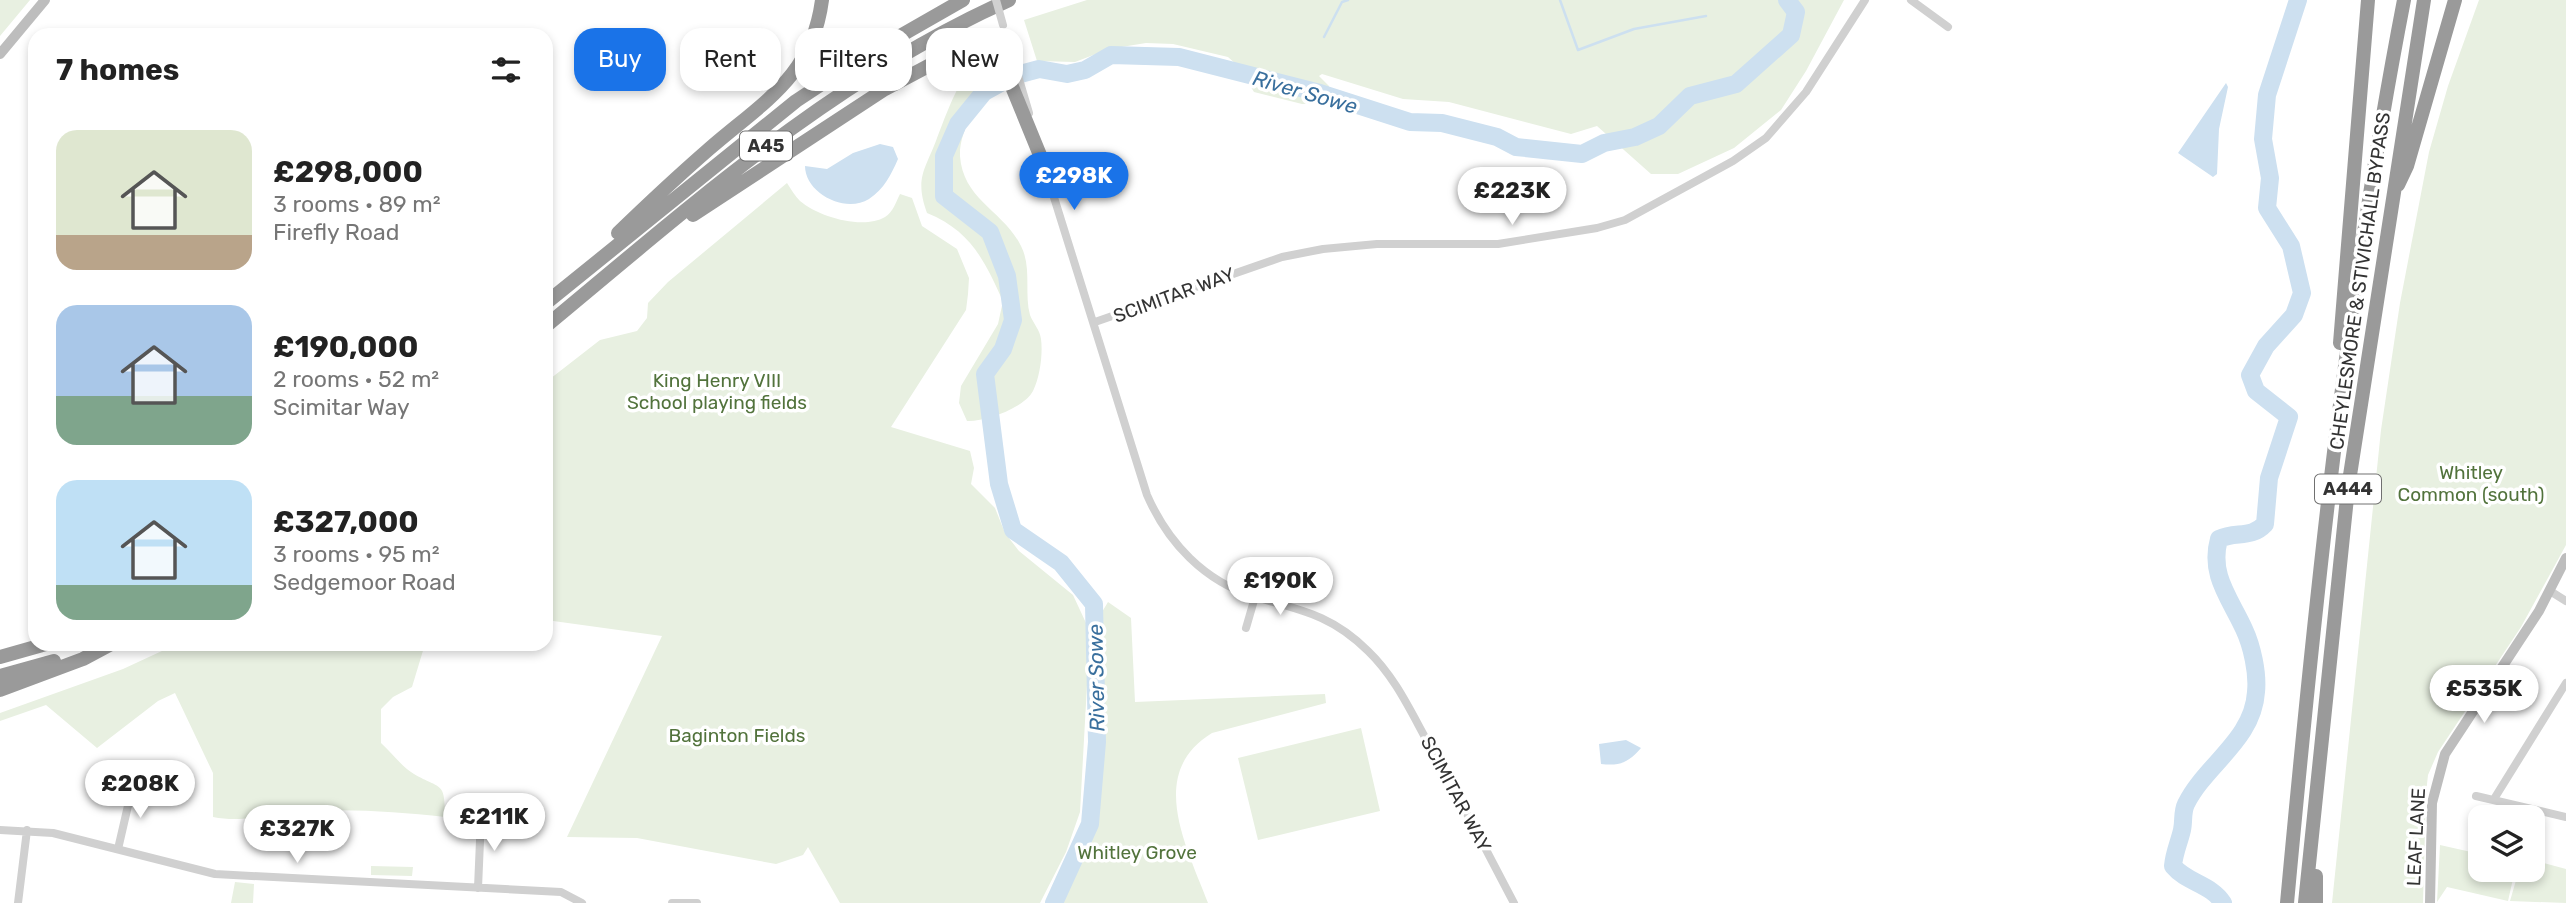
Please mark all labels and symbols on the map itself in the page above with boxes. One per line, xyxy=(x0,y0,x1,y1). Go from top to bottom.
water label: River Sowe xyxy=(1250,65,1360,119)
street label: CHEYLESMORE & STIVICHALL BYPASS xyxy=(2325,111,2395,451)
road number: A45 xyxy=(740,132,792,160)
pin: £298K xyxy=(1025,152,1123,212)
pin: £223K xyxy=(1463,168,1561,227)
street label: SCIMITAR WAY xyxy=(1110,262,1238,328)
park label: King Henry VIII School playing fields xyxy=(627,369,807,414)
park label: Whitley Common (south) xyxy=(2398,461,2544,506)
road number: A444 xyxy=(2315,475,2381,504)
pin: £190K xyxy=(1231,558,1329,617)
water label: River Sowe xyxy=(1083,624,1109,732)
pin: £535K xyxy=(2435,666,2533,725)
park label: Baginton Fields xyxy=(669,724,805,747)
street label: SCIMITAR WAY xyxy=(1416,732,1496,856)
pin: £208K xyxy=(91,760,189,820)
street label: LEAF LANE xyxy=(2402,787,2430,887)
pin: £211K xyxy=(445,794,543,853)
pin: £327K xyxy=(248,806,346,865)
park label: Whitley Grove xyxy=(1077,841,1197,864)

